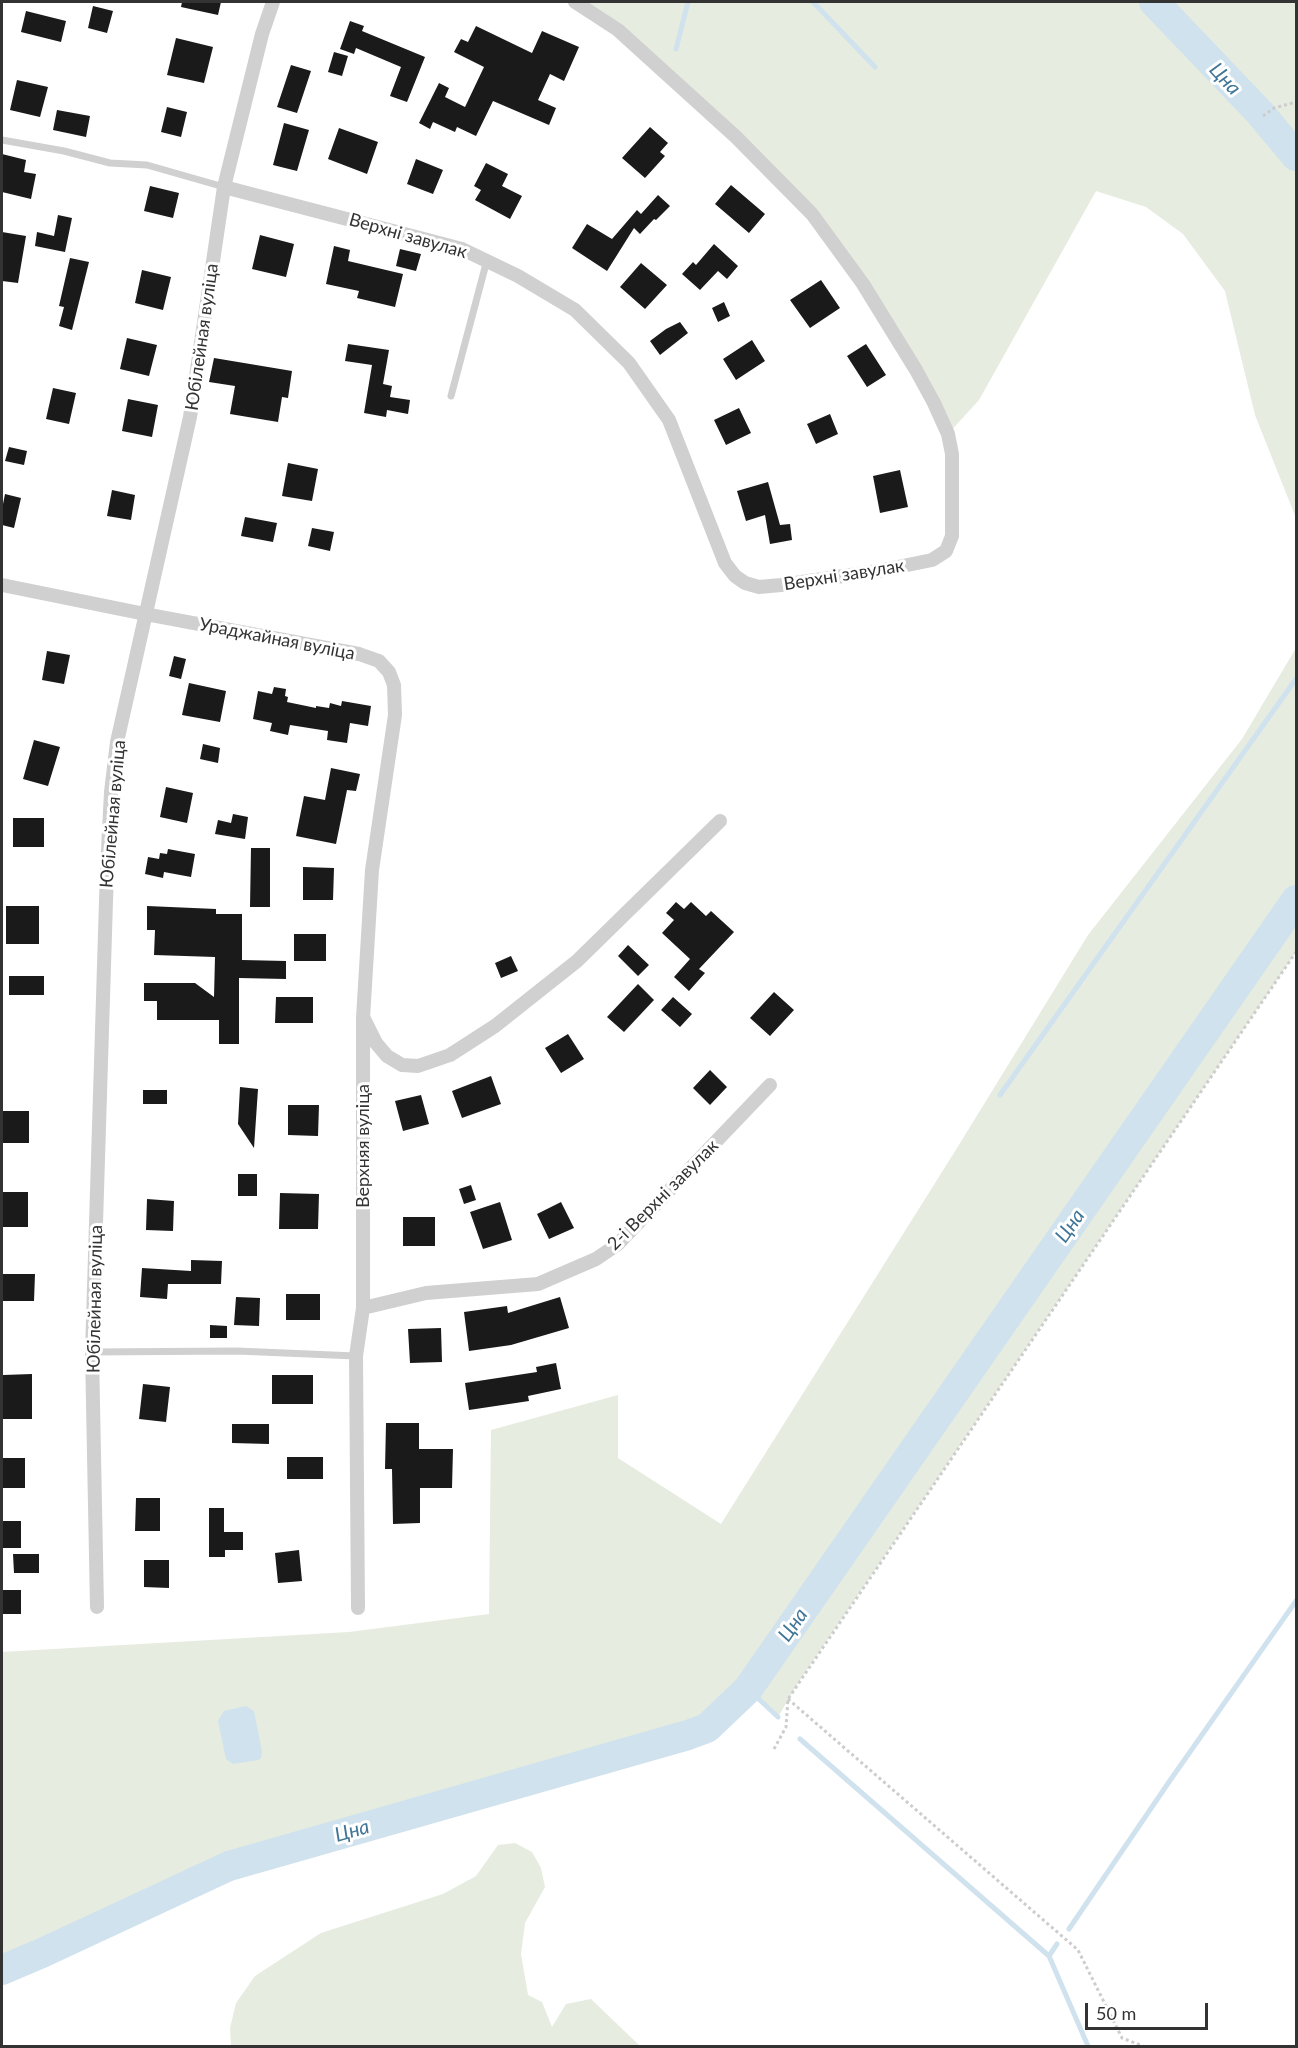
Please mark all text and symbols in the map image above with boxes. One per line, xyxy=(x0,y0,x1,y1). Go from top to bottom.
water label: Цна xyxy=(1204,58,1246,100)
street label: Верхні завулак xyxy=(347,209,469,263)
street label: Юбілейная вуліца xyxy=(181,262,223,412)
street label: Верхні завулак xyxy=(782,555,906,595)
street label: Ураджайная вуліца xyxy=(197,613,357,665)
street label: Юбілейная вуліца xyxy=(96,739,130,889)
street label: Верхняя вуліца xyxy=(352,1084,374,1208)
street label: 2-і Верхні завулак xyxy=(603,1135,723,1255)
water label: Цна xyxy=(1050,1205,1090,1247)
street label: Юбілейная вуліца xyxy=(83,1225,107,1373)
water label: Цна xyxy=(773,1604,813,1646)
water label: Цна xyxy=(332,1815,372,1847)
scale bar xyxy=(1088,1991,1211,2029)
text: 50 m xyxy=(1096,2002,1136,2024)

